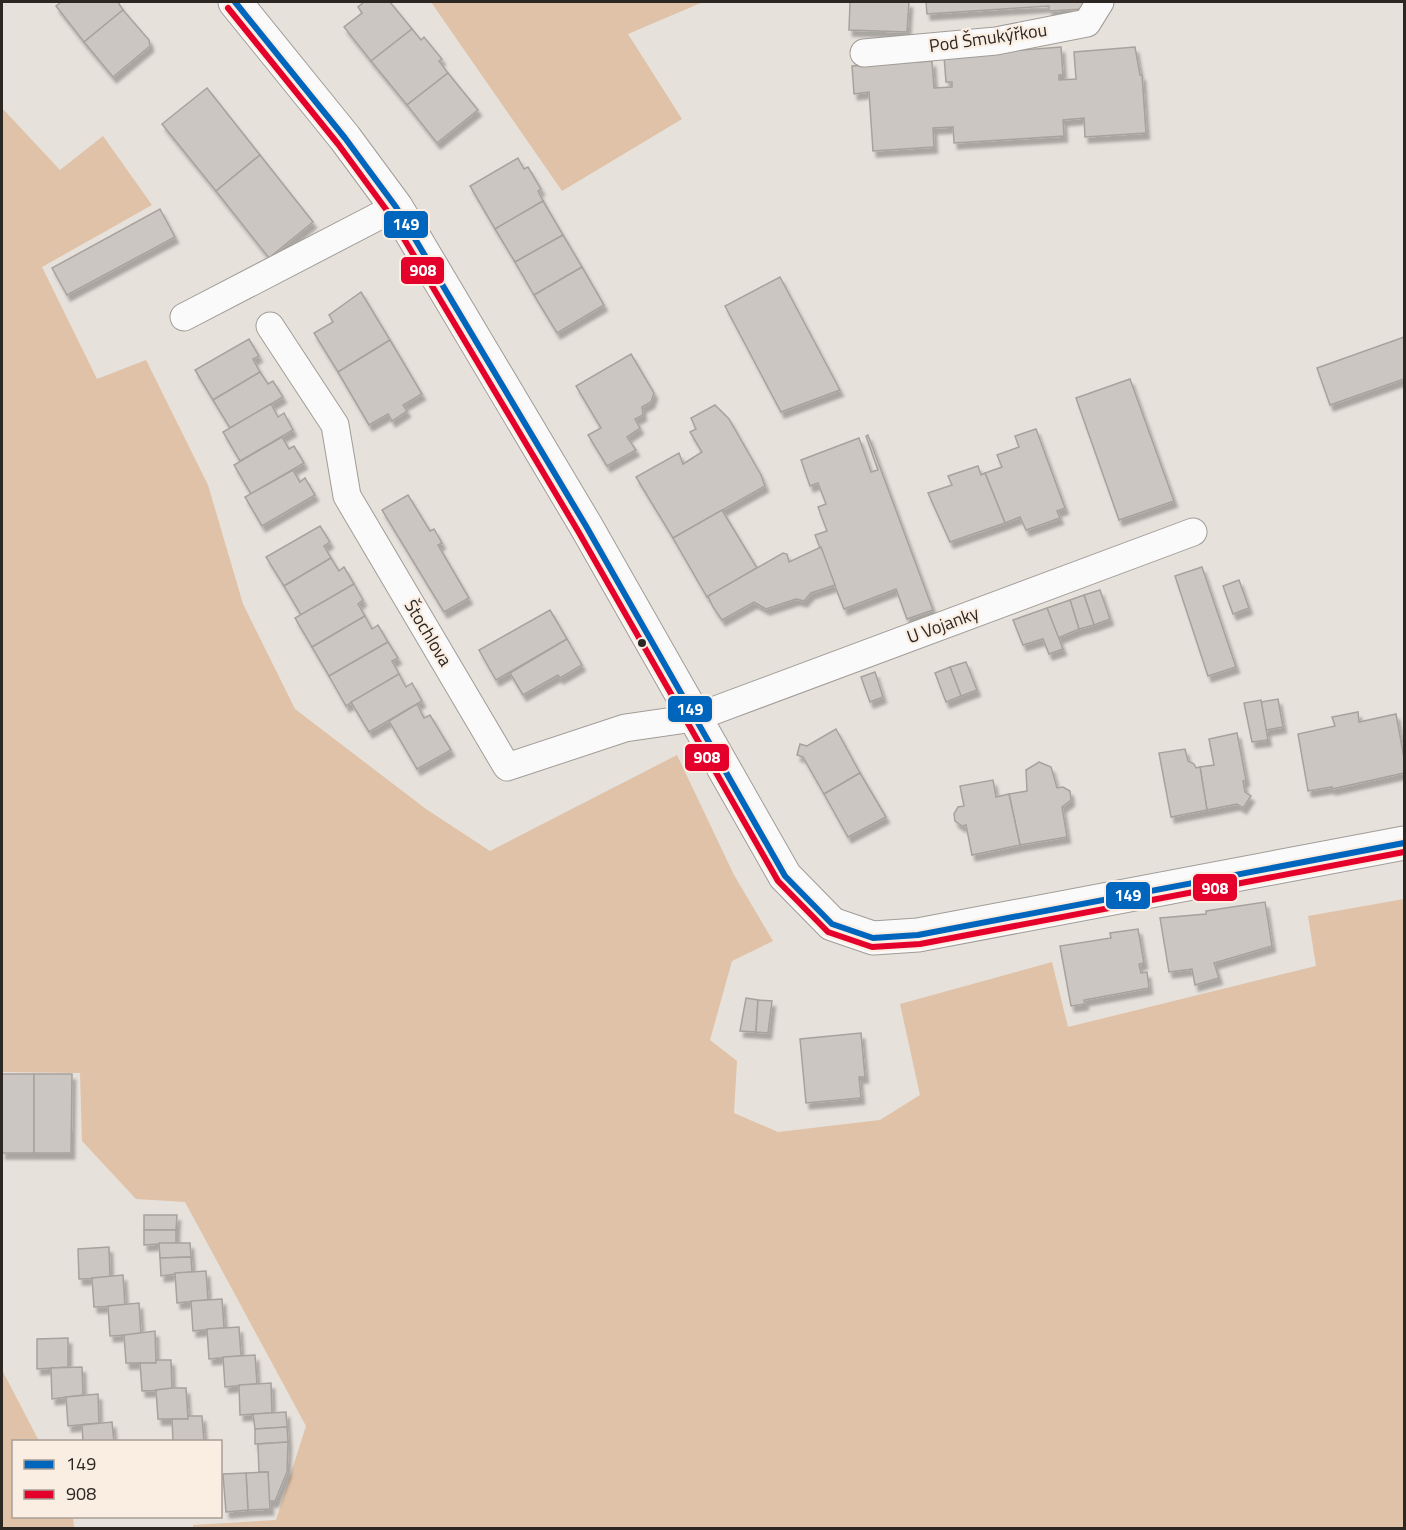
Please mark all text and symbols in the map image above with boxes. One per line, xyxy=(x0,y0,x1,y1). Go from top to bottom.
street label: Pod Šmukýřkou xyxy=(927,16,1049,59)
line badge: 149 xyxy=(383,210,429,239)
text: 149 xyxy=(393,212,419,236)
line badge: 908 xyxy=(400,256,445,285)
text: 908 xyxy=(410,258,436,282)
street label: Štochlova xyxy=(398,594,459,671)
street label: U Vojanky xyxy=(903,599,983,650)
unlabelled marker xyxy=(636,637,648,649)
line badge: 149 xyxy=(667,695,713,723)
text: 149 xyxy=(677,697,703,721)
line badge: 908 xyxy=(684,743,730,772)
text: 908 xyxy=(694,745,720,769)
line badge: 908 xyxy=(1192,873,1238,902)
text: 908 xyxy=(1202,876,1228,900)
line badge: 149 xyxy=(1105,881,1151,910)
text: 149 xyxy=(1115,883,1141,907)
legend xyxy=(12,1440,222,1518)
text: 149 xyxy=(66,1450,96,1477)
text: 908 xyxy=(66,1480,96,1507)

